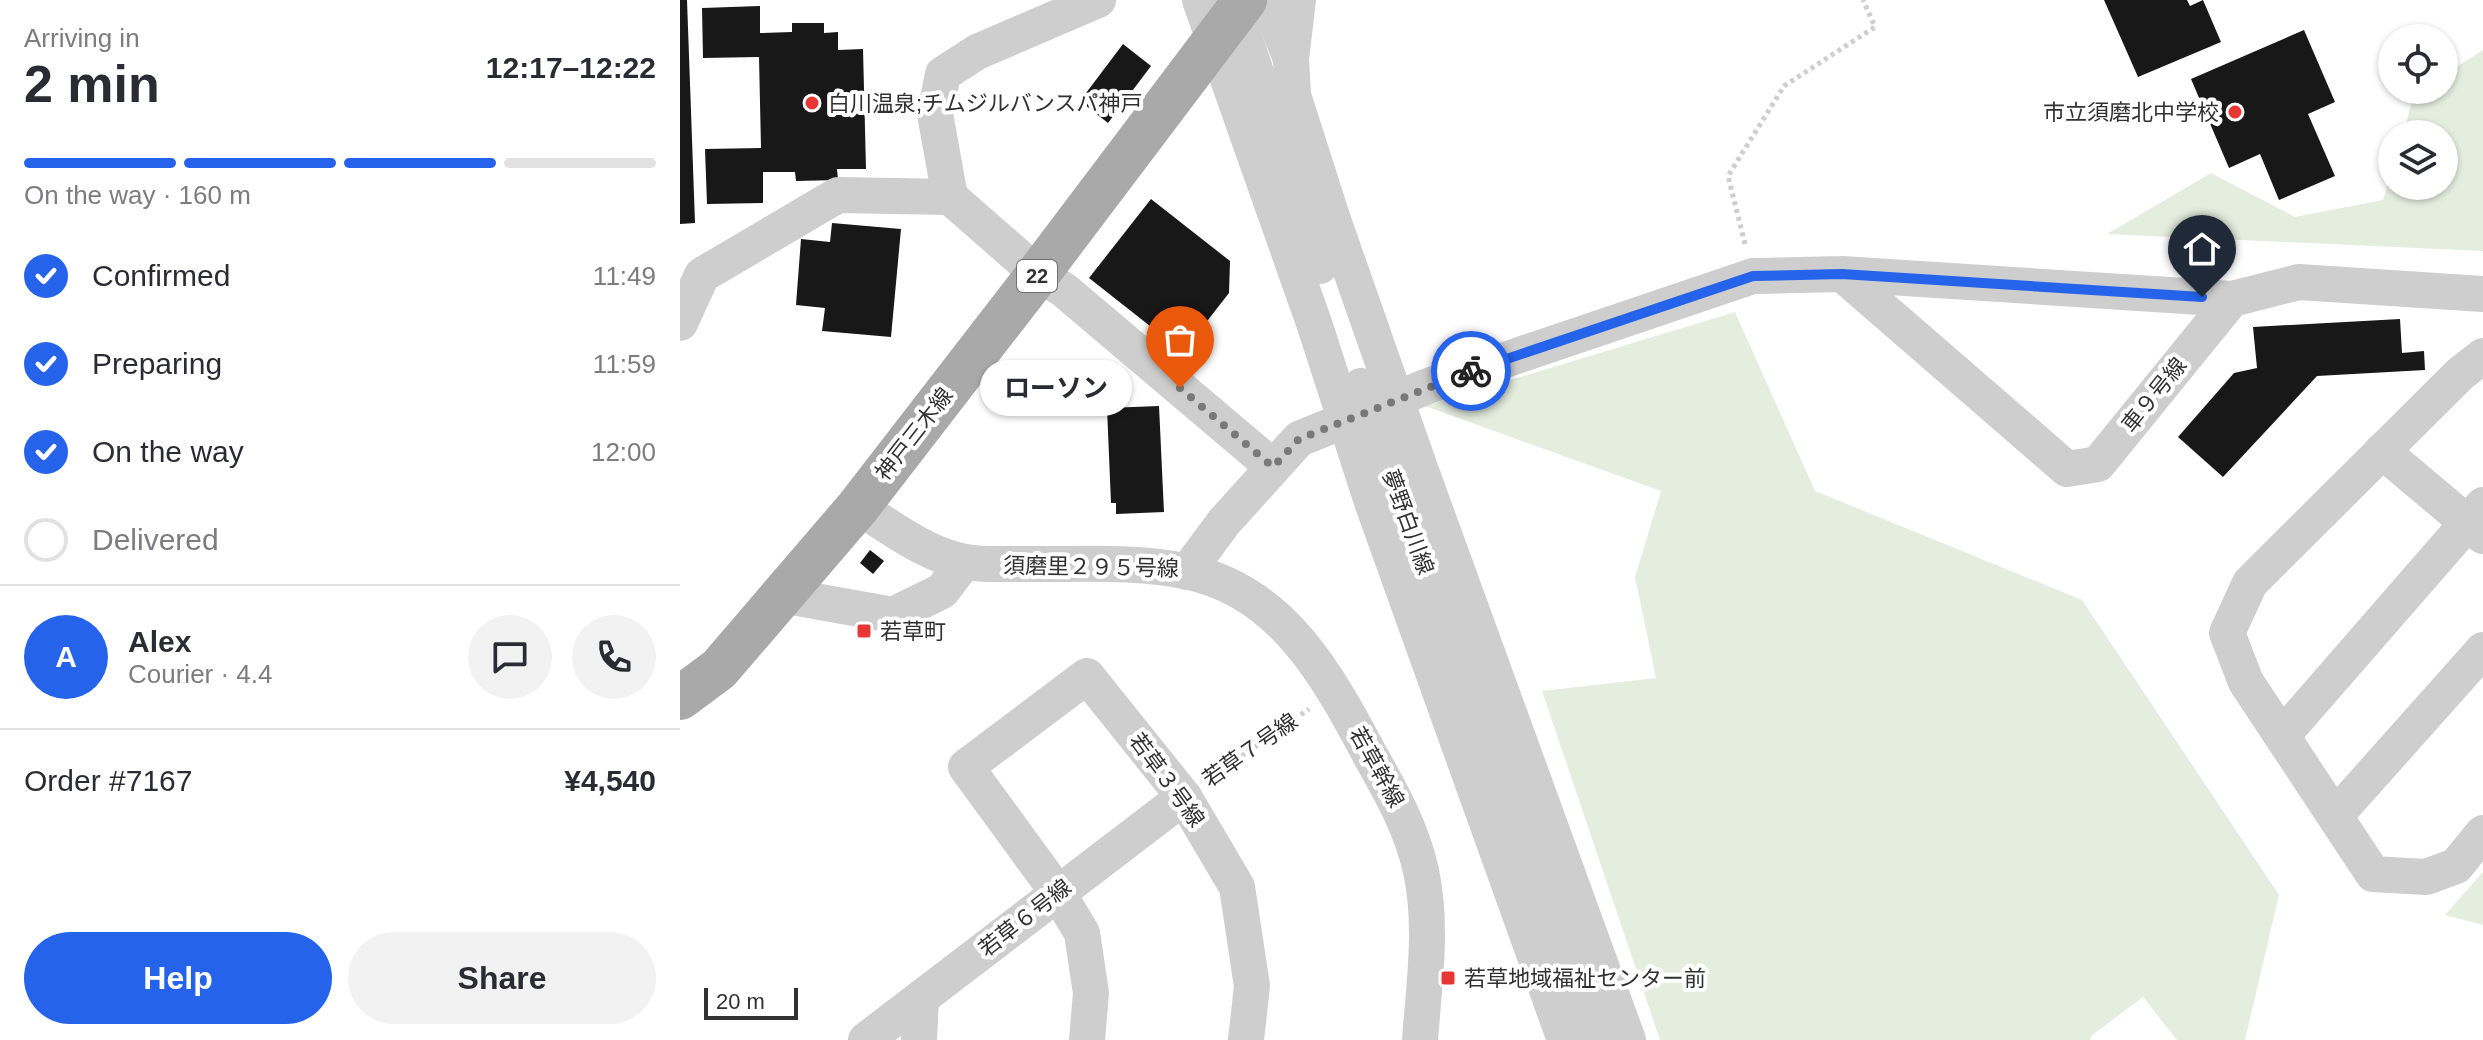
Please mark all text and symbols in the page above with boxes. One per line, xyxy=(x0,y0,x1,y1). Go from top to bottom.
text: Arriving in xyxy=(24,23,140,53)
map controls xyxy=(2378,24,2458,200)
button: locate xyxy=(2378,24,2458,104)
text: 12:17–12:22 xyxy=(486,51,656,84)
text: 2 min xyxy=(24,55,160,113)
place label: 白川温泉;チムジルバンスパ神戸 xyxy=(828,91,1142,116)
marker: 白川温泉;チムジルバンスパ神戸 xyxy=(803,94,821,112)
place label: 市立須磨北中学校 xyxy=(2043,100,2219,125)
marker: 市立須磨北中学校 xyxy=(2226,103,2244,121)
button: layers xyxy=(2378,120,2458,200)
text: On the way · 160 m xyxy=(24,180,251,210)
pin xyxy=(2168,215,2236,297)
icon: home xyxy=(2180,227,2224,271)
icon: check xyxy=(24,254,68,298)
text: Confirmed xyxy=(92,259,230,292)
road number: 22 xyxy=(1017,260,1057,292)
text: 11:49 xyxy=(593,261,656,291)
pin xyxy=(1146,306,1214,388)
icon: bag xyxy=(1158,318,1202,362)
courier xyxy=(1431,331,1511,411)
icon: check xyxy=(24,342,68,386)
text: Preparing xyxy=(92,347,222,380)
text: 11:59 xyxy=(593,349,656,379)
icon: bike xyxy=(1449,349,1493,393)
street label: 車９号線 xyxy=(2117,353,2191,437)
callout: ローソン xyxy=(980,360,1132,416)
text: ローソン xyxy=(1004,373,1108,403)
street label: 神戸三木線 xyxy=(870,383,958,485)
icon: check xyxy=(24,430,68,474)
text: On the way xyxy=(92,435,244,468)
text: 12:00 xyxy=(591,437,656,467)
street label: 夢野白川線 xyxy=(1377,466,1439,578)
text: Delivered xyxy=(92,523,219,556)
street label: 須磨里２９５号線 xyxy=(1003,553,1179,581)
button: chat xyxy=(468,615,552,699)
button: phone xyxy=(572,615,656,699)
place label: 若草町 xyxy=(880,619,946,644)
marker: 若草町 xyxy=(855,622,873,640)
text: Alex xyxy=(128,625,191,658)
text: A xyxy=(55,640,77,673)
text: Courier · 4.4 xyxy=(128,659,273,689)
street label: 若草７号線 xyxy=(1198,708,1302,792)
street label: 若草幹線 xyxy=(1345,722,1409,812)
street label: 若草３号線 xyxy=(1125,728,1209,832)
text: Order #7167 xyxy=(24,764,192,797)
text: ¥4,540 xyxy=(564,764,656,797)
street label: 若草６号線 xyxy=(974,874,1076,962)
button: Help xyxy=(24,932,332,1024)
button: Share xyxy=(348,932,656,1024)
place label: 若草地域福祉センター前 xyxy=(1464,966,1706,991)
marker: 若草地域福祉センター前 xyxy=(1439,969,1457,987)
scale bar xyxy=(704,984,798,1020)
text: 20 m xyxy=(716,989,765,1014)

